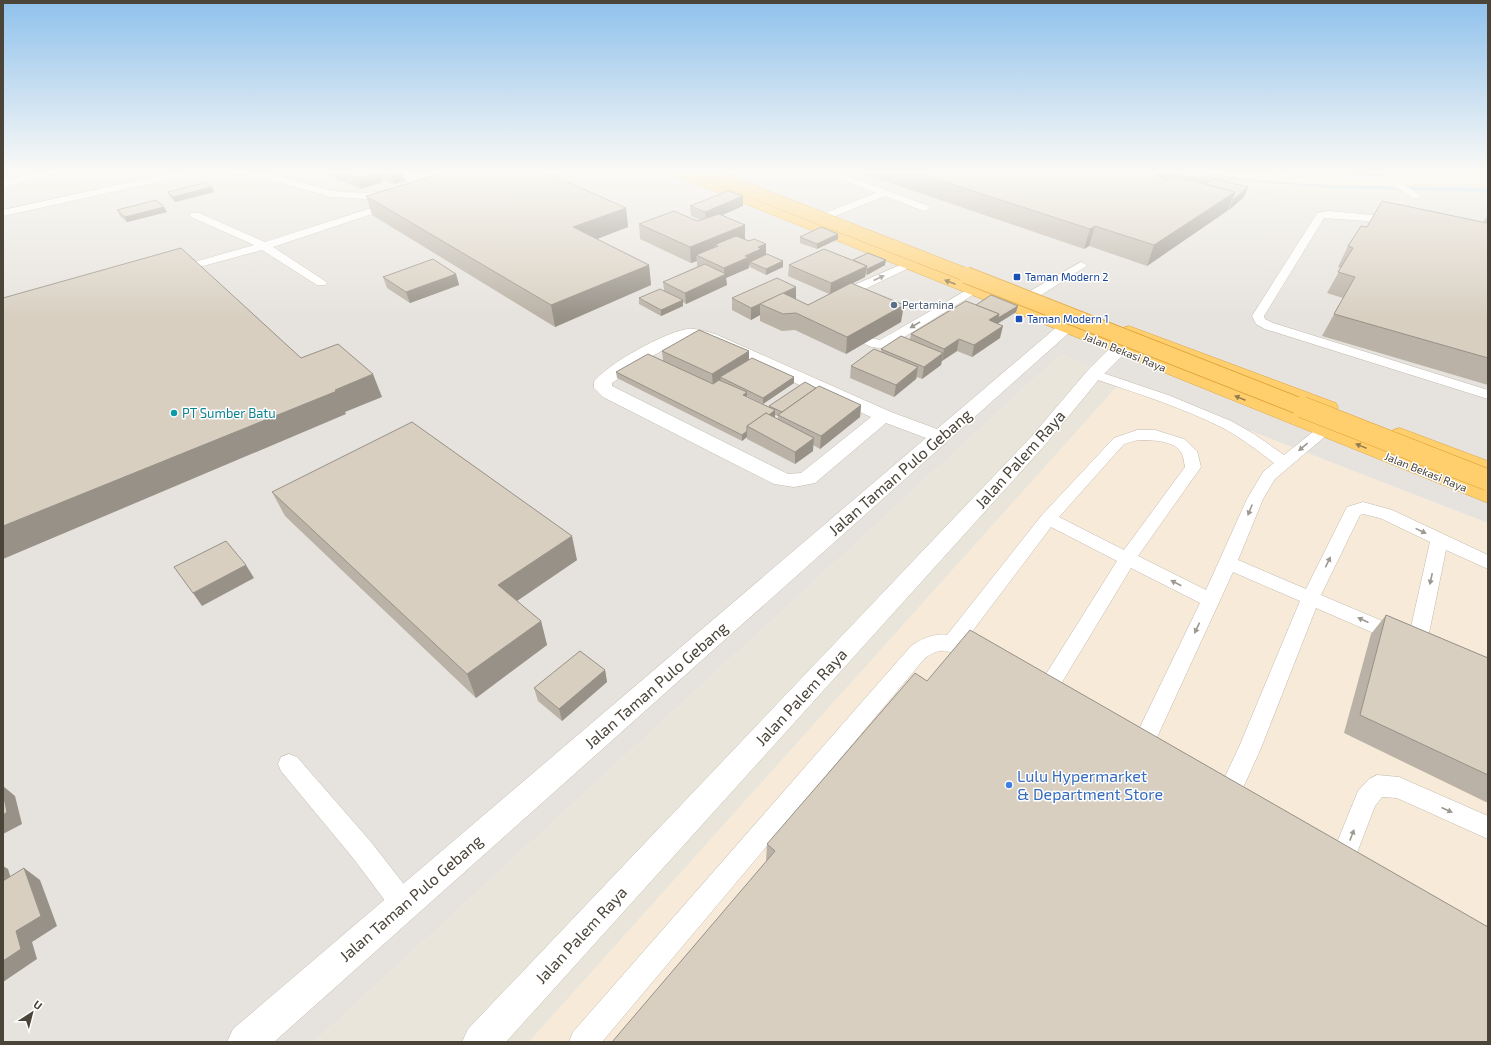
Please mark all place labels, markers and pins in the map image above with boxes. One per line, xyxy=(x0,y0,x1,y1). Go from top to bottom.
place label: Taman Modern 2 xyxy=(1025,270,1108,283)
marker: Taman Modern 2 xyxy=(1012,272,1022,282)
place label: Pertamina xyxy=(902,298,954,311)
marker: Pertamina xyxy=(889,300,899,310)
place label: Taman Modern 1 xyxy=(1027,312,1109,325)
marker: Taman Modern 1 xyxy=(1014,314,1024,324)
place label: PT Sumber Batu xyxy=(182,405,276,421)
marker: PT Sumber Batu xyxy=(169,408,179,418)
place label: Lulu Hypermarket & Department Store xyxy=(1017,766,1163,803)
marker: Lulu Hypermarket & Department Store xyxy=(1004,780,1014,790)

